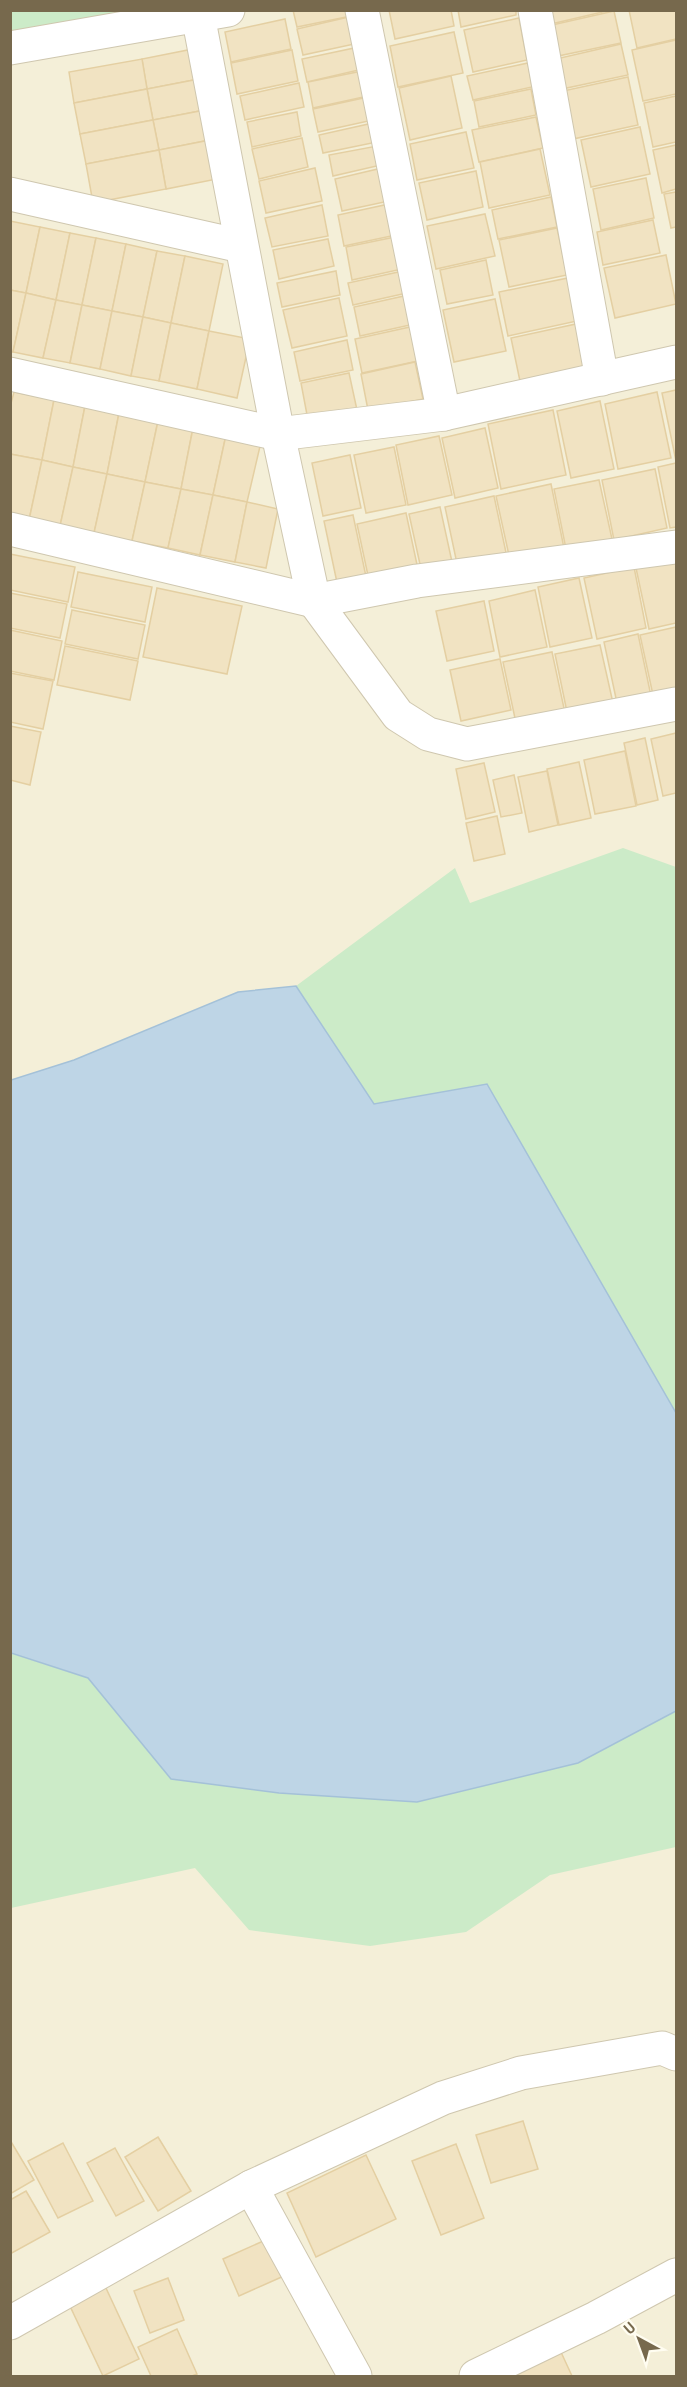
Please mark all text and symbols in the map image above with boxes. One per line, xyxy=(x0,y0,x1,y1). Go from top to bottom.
north arrow xyxy=(609,2309,669,2369)
text: U xyxy=(618,2316,640,2339)

